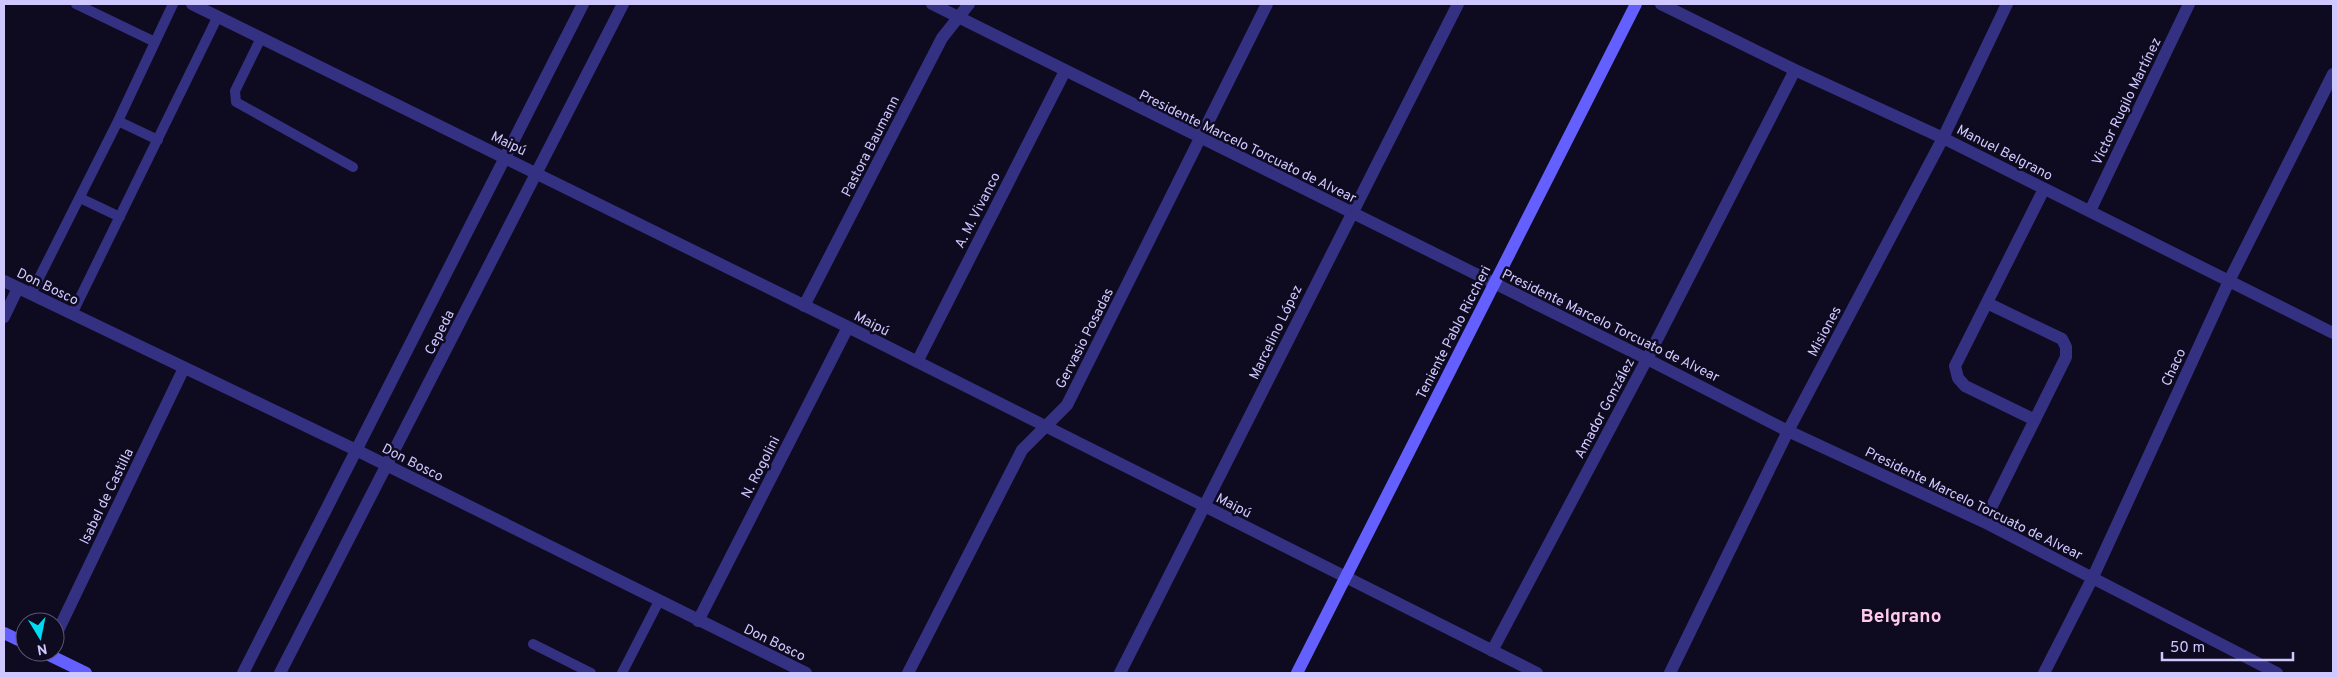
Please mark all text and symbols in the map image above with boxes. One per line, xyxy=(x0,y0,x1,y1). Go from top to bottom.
street label: Victor Rugilo Martínez xyxy=(2089,35,2166,168)
street label: Presidente Marcelo Torcuato de Alvear xyxy=(1136,87,1359,208)
street label: Pastora Baumann xyxy=(839,93,904,200)
street label: Manuel Belgrano xyxy=(1953,122,2055,185)
street label: Maipú xyxy=(488,128,529,160)
street label: A. M. Vivanco xyxy=(952,170,1005,252)
street label: Teniente Pablo Riccheri xyxy=(1413,263,1495,402)
street label: Don Bosco xyxy=(14,265,81,310)
street label: Presidente Marcelo Torcuato de Alvear xyxy=(1499,266,1722,387)
street label: Marcelino López xyxy=(1246,283,1307,383)
street label: Gervasio Posadas xyxy=(1053,286,1118,392)
street label: Misiones xyxy=(1805,304,1846,360)
street label: Cepeda xyxy=(422,307,459,358)
street label: Maipú xyxy=(851,308,892,340)
street label: Chaco xyxy=(2158,346,2190,389)
street label: Amador González xyxy=(1572,356,1639,462)
street label: N. Rogolini xyxy=(738,434,784,502)
street label: Don Bosco xyxy=(379,441,446,486)
street label: Presidente Marcelo Torcuato de Alvear xyxy=(1862,444,2085,565)
street label: Isabel de Castilla xyxy=(77,446,138,548)
street label: Maipú xyxy=(1213,490,1254,522)
district label: Belgrano xyxy=(1861,605,1941,629)
north arrow xyxy=(15,612,65,662)
street label: Don Bosco xyxy=(741,621,808,666)
scale bar xyxy=(2162,630,2293,662)
text: N xyxy=(36,639,48,658)
text: 50 m xyxy=(2170,639,2205,658)

